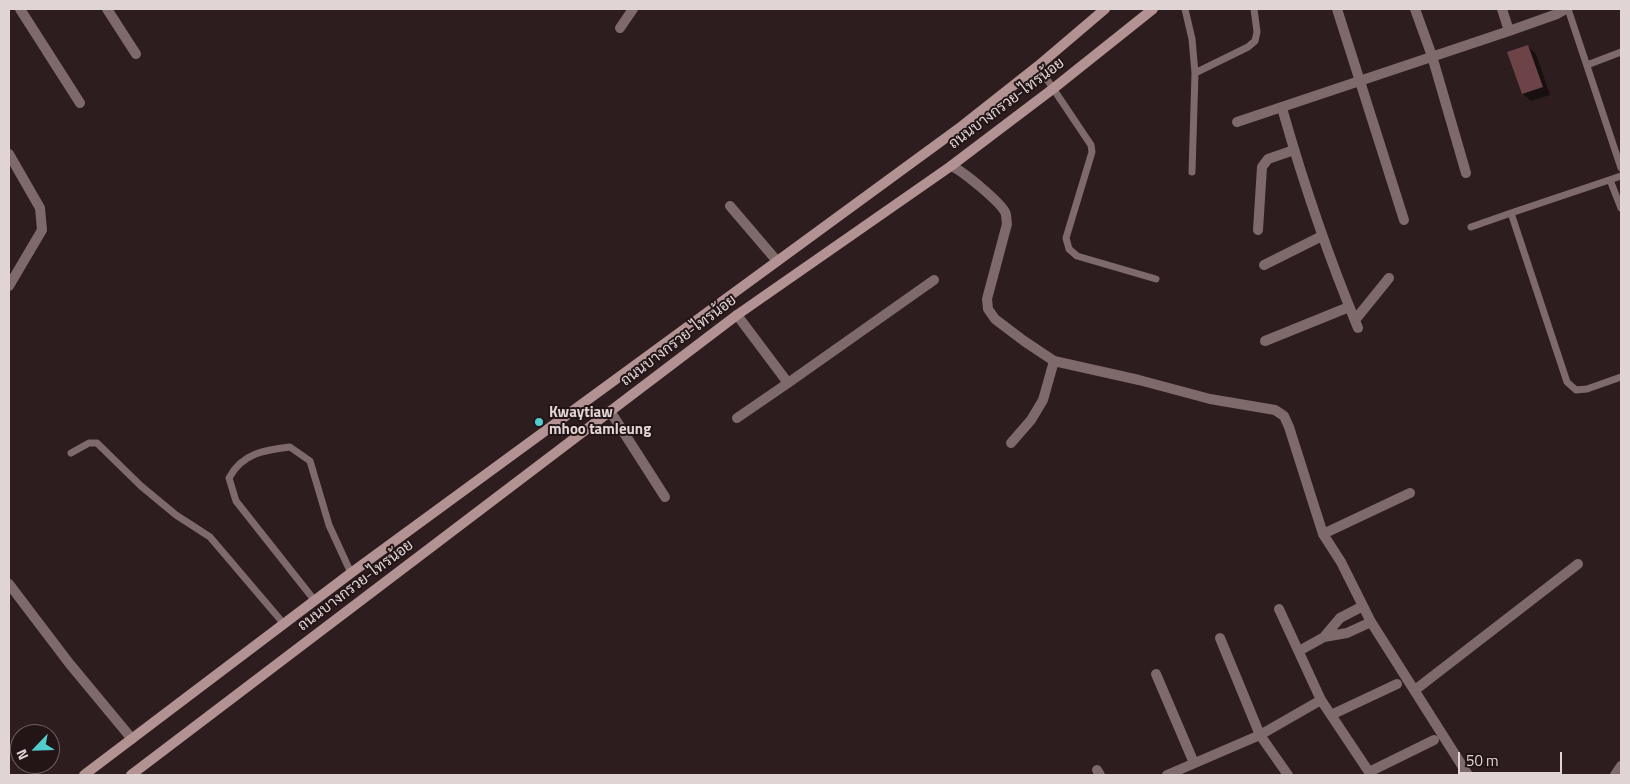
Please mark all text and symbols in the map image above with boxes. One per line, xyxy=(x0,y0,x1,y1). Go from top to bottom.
street label: ถนนบางกรวย-ไทรน้อย xyxy=(946,55,1068,153)
street label: ถนนบางกรวย-ไทรน้อย xyxy=(618,292,740,390)
place label: Kwaytiaw mhoo tamleung xyxy=(549,404,651,439)
marker: Kwaytiaw mhoo tamleung xyxy=(533,416,545,428)
street label: ถนนบางกรวย-ไทรน้อย xyxy=(295,537,417,635)
north arrow xyxy=(10,724,60,774)
scale bar xyxy=(1460,742,1564,774)
text: N xyxy=(10,746,33,764)
text: 50 m xyxy=(1466,749,1499,772)

